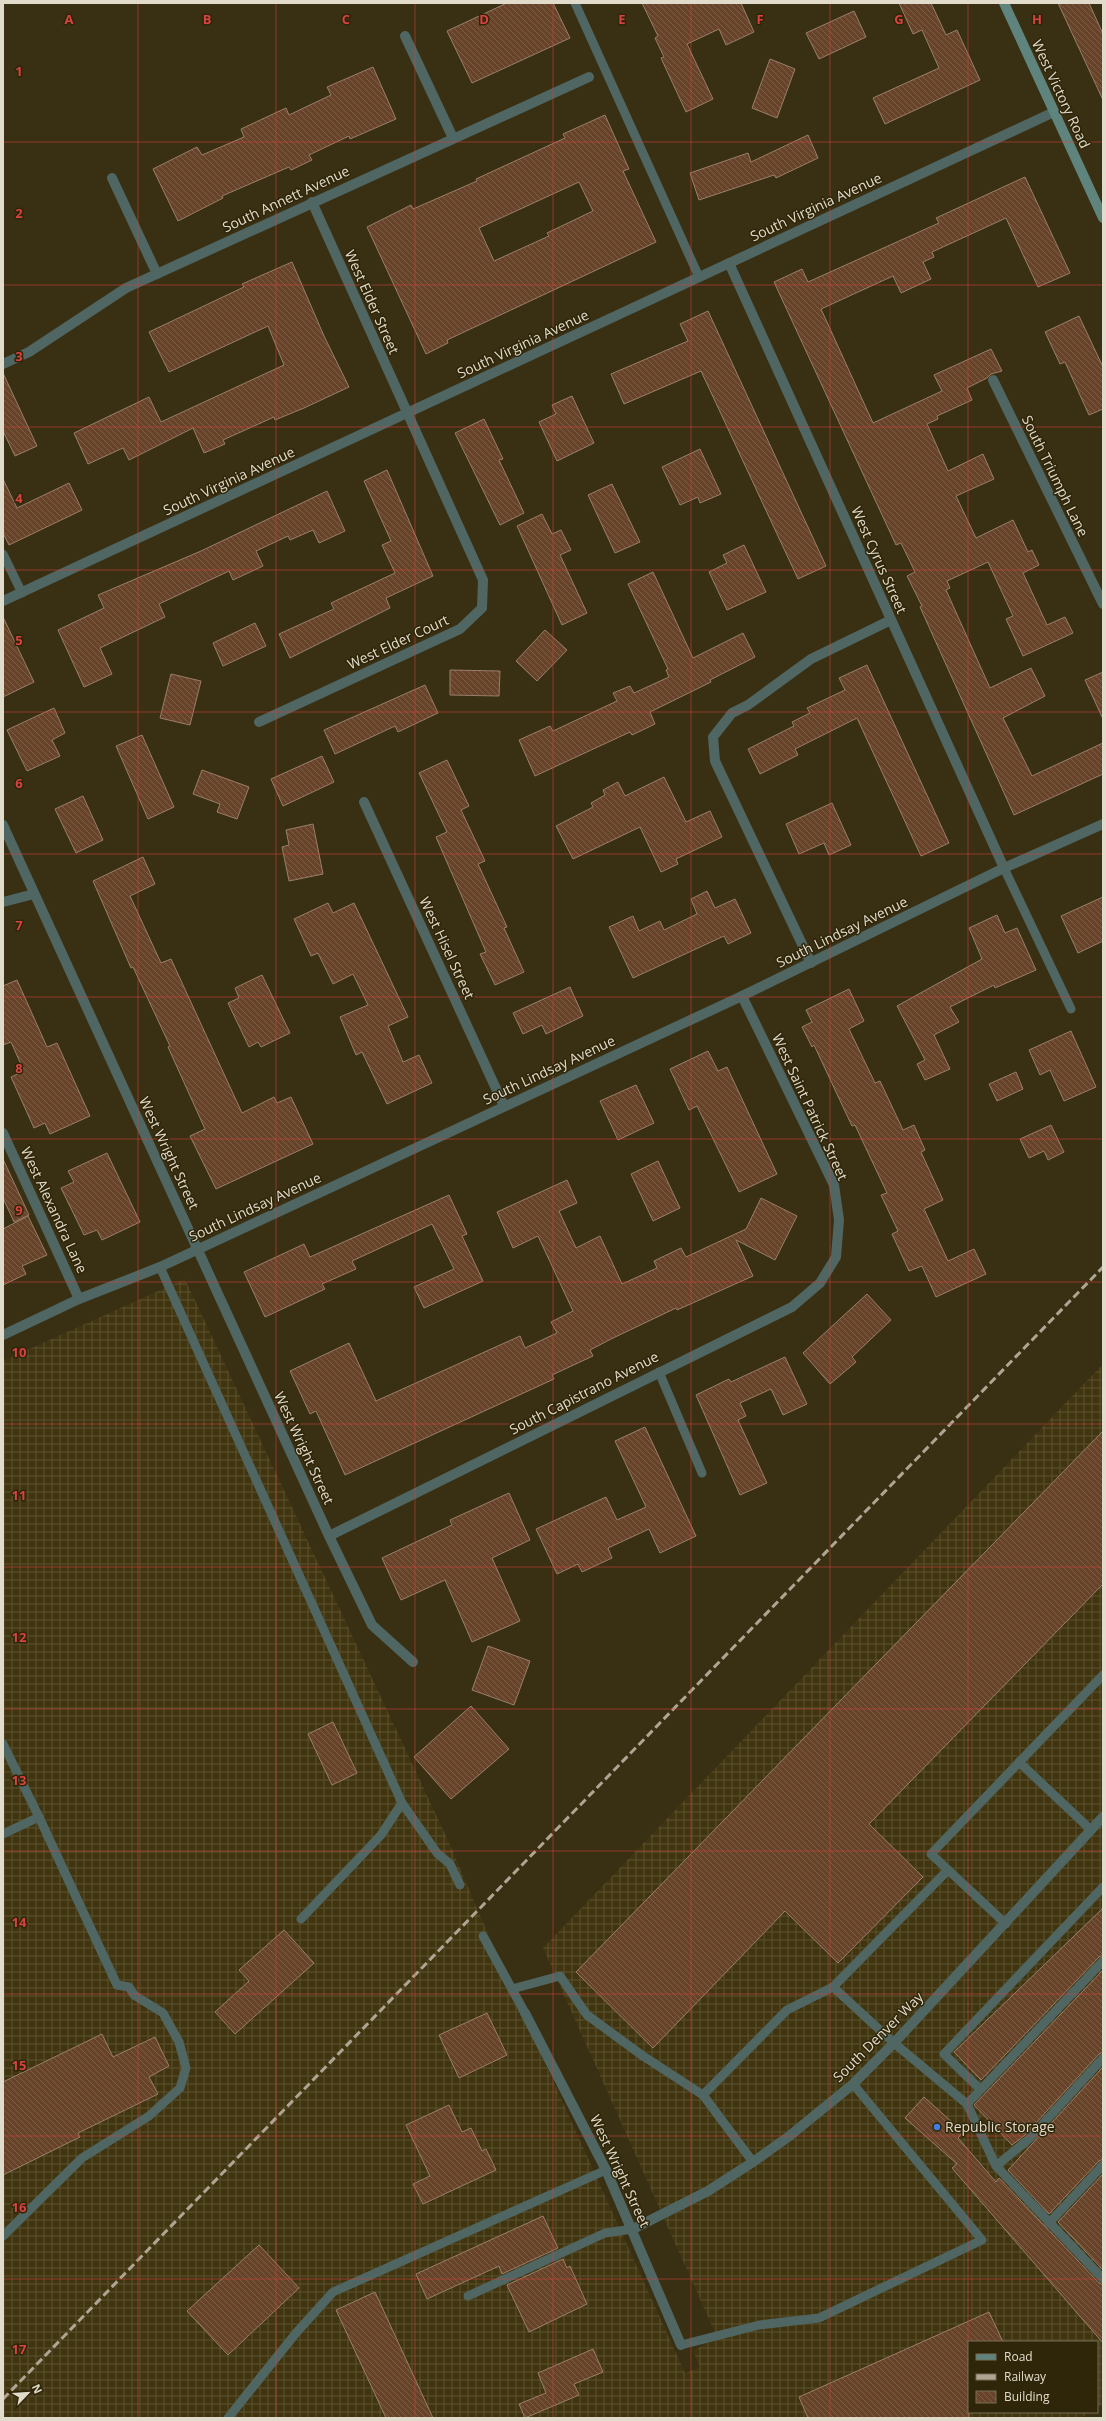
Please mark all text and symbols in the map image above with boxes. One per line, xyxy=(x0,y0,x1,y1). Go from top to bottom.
text: A xyxy=(65,10,74,28)
text: B xyxy=(203,10,212,28)
text: C xyxy=(342,10,350,28)
text: D xyxy=(479,10,489,28)
text: E xyxy=(618,10,626,28)
text: F xyxy=(756,10,764,28)
text: G xyxy=(894,10,904,28)
text: H xyxy=(1032,10,1042,28)
street label: West Victory Road xyxy=(1028,36,1095,151)
text: 1 xyxy=(15,62,23,80)
street label: South Annett Avenue xyxy=(219,161,353,236)
street label: South Virginia Avenue xyxy=(747,168,885,245)
text: 2 xyxy=(15,204,23,222)
street label: West Elder Street xyxy=(341,247,404,357)
street label: South Virginia Avenue xyxy=(454,305,592,382)
text: 3 xyxy=(15,347,23,365)
street label: South Triumph Lane xyxy=(1018,412,1093,540)
street label: South Virginia Avenue xyxy=(160,442,298,519)
text: 4 xyxy=(15,489,23,507)
street label: West Cyrus Street xyxy=(847,503,912,616)
street label: West Elder Court xyxy=(344,610,452,673)
text: 5 xyxy=(15,631,23,649)
text: 6 xyxy=(15,774,23,792)
street label: South Lindsay Avenue xyxy=(773,891,911,972)
street label: West Hisel Street xyxy=(415,894,479,1002)
text: 7 xyxy=(15,916,23,934)
street label: West Saint Patrick Street xyxy=(768,1030,853,1183)
street label: South Lindsay Avenue xyxy=(480,1031,618,1109)
text: 8 xyxy=(15,1059,23,1077)
street label: West Wright Street xyxy=(135,1093,204,1212)
street label: West Alexandra Lane xyxy=(17,1144,92,1276)
street label: South Lindsay Avenue xyxy=(186,1168,324,1246)
text: 9 xyxy=(15,1201,23,1219)
text: 10 xyxy=(12,1343,26,1361)
street label: South Capistrano Avenue xyxy=(506,1347,662,1439)
street label: West Wright Street xyxy=(270,1388,339,1507)
text: 11 xyxy=(12,1486,26,1504)
text: 12 xyxy=(12,1628,27,1646)
text: 13 xyxy=(12,1771,26,1789)
text: 14 xyxy=(12,1913,27,1931)
street label: South Denver Way xyxy=(828,1987,928,2086)
text: 15 xyxy=(12,2056,26,2074)
street label: West Wright Street xyxy=(586,2111,655,2230)
place label: Republic Storage xyxy=(945,2117,1055,2136)
marker: Republic Storage xyxy=(932,2122,942,2132)
text: 16 xyxy=(12,2198,27,2216)
text: 17 xyxy=(12,2340,27,2358)
legend xyxy=(968,2341,1098,2413)
text: Road xyxy=(1004,2348,1033,2365)
text: Railway xyxy=(1004,2368,1047,2385)
north arrow xyxy=(8,2373,48,2413)
text: N xyxy=(29,2381,46,2396)
text: Building xyxy=(1004,2388,1050,2405)

